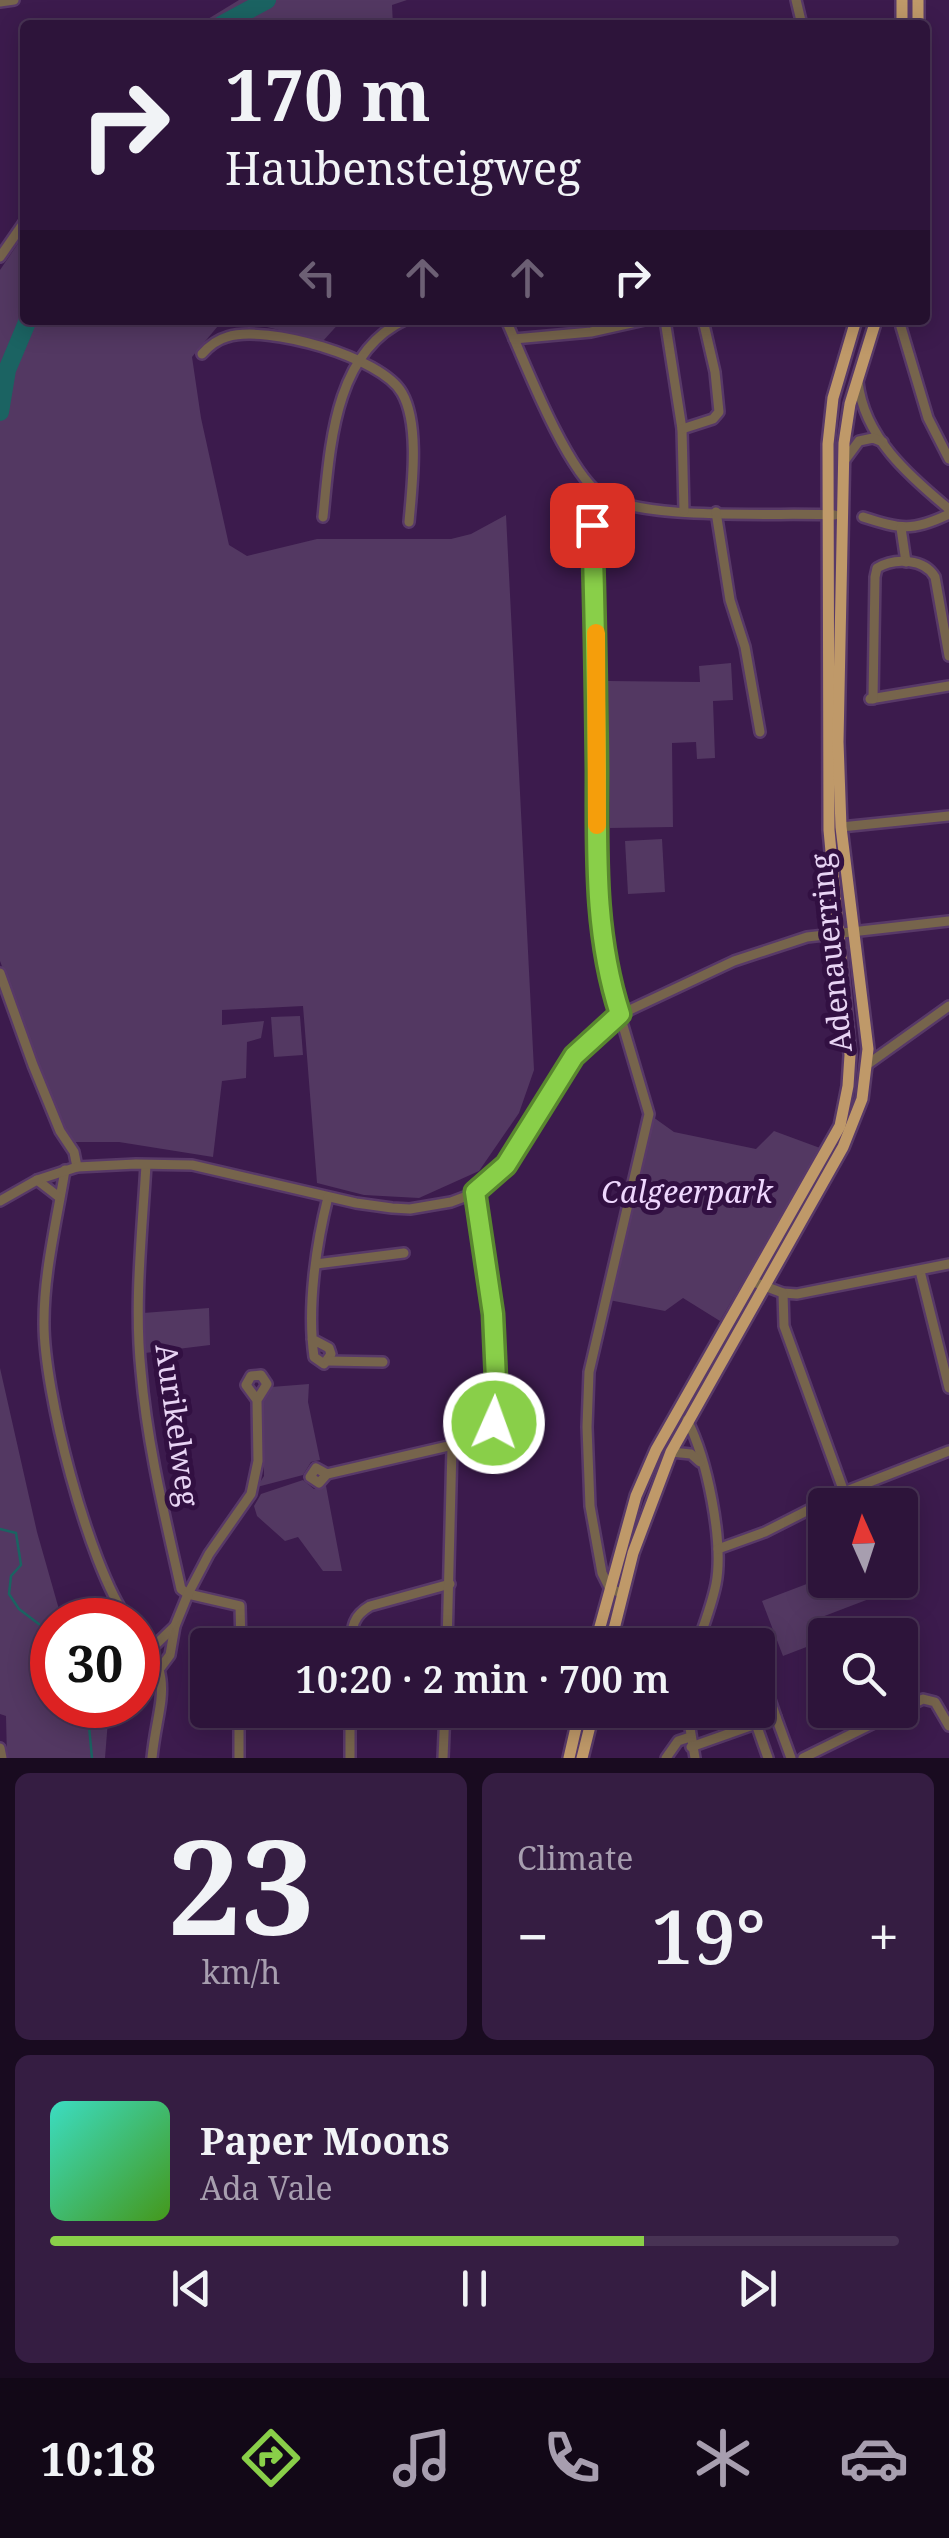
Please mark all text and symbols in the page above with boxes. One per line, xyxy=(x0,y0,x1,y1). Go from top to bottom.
text: 170 m xyxy=(225,46,431,142)
icon: right xyxy=(60,60,190,190)
text: Haubensteigweg xyxy=(225,137,581,198)
icon: left xyxy=(290,250,345,305)
icon: ahead xyxy=(395,250,450,305)
icon: ahead xyxy=(500,250,555,305)
icon: right xyxy=(605,250,660,305)
pin xyxy=(550,483,635,568)
icon: arrive xyxy=(565,498,620,553)
street label: Adenauerring xyxy=(799,852,861,1054)
park label: Calgeerpark xyxy=(601,1171,774,1212)
street label: Aurikelweg xyxy=(146,1341,210,1509)
position arrow xyxy=(442,1371,546,1475)
north arrow xyxy=(808,1488,918,1598)
map controls xyxy=(808,1488,918,1728)
speed limit sign: 30 xyxy=(30,1598,160,1728)
button: search xyxy=(808,1618,918,1728)
text: 10:20 · 2 min · 700 m xyxy=(295,1652,670,1704)
text: 23 xyxy=(168,1796,314,1973)
text: Climate xyxy=(517,1836,633,1879)
text: 19° xyxy=(651,1884,766,1986)
text: − xyxy=(517,1898,549,1973)
text: + xyxy=(868,1898,899,1973)
text: km/h xyxy=(202,1950,280,1993)
text: Paper Moons xyxy=(200,2114,450,2166)
text: Ada Vale xyxy=(200,2166,333,2209)
icon: previous xyxy=(164,2261,219,2316)
icon: pause xyxy=(447,2261,502,2316)
icon: next xyxy=(730,2261,785,2316)
icon: directions xyxy=(236,2423,306,2493)
icon: music xyxy=(387,2423,457,2493)
icon: phone xyxy=(537,2423,607,2493)
icon: climate xyxy=(688,2423,758,2493)
icon: car xyxy=(839,2423,909,2493)
text: 10:18 xyxy=(40,2428,156,2489)

